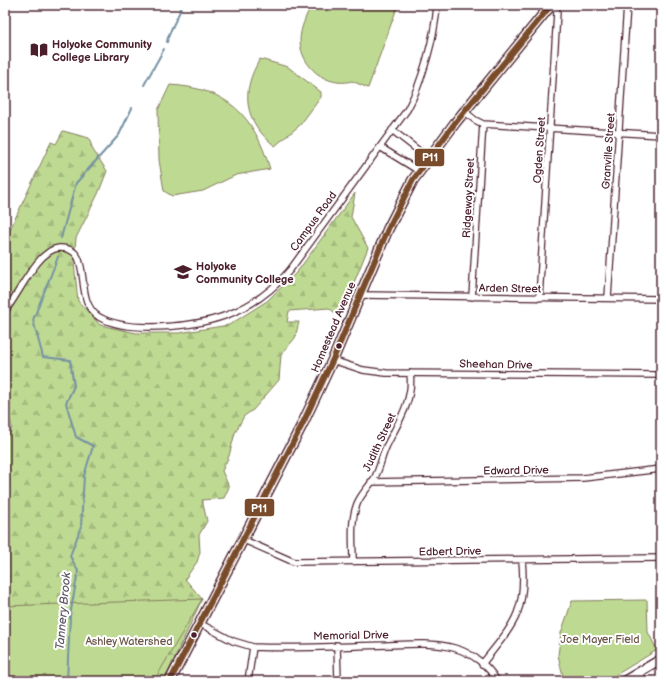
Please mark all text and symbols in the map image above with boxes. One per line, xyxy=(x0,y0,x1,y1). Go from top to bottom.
place label: Holyoke Community College Library xyxy=(52,38,152,64)
library icon: Holyoke Community College Library xyxy=(29,40,49,60)
street label: Granville Street xyxy=(599,112,618,190)
street label: Ogden Street xyxy=(531,116,548,184)
line badge: P11 xyxy=(414,148,445,167)
text: P11 xyxy=(422,151,438,164)
street label: Ridgeway Street xyxy=(460,157,477,238)
street label: Campus Road xyxy=(287,189,339,254)
place label: Holyoke Community College xyxy=(196,260,294,286)
school or university icon: Holyoke Community College xyxy=(173,262,193,282)
street label: Homestead Avenue xyxy=(308,279,359,375)
street label: Arden Street xyxy=(479,281,542,296)
unlabelled marker xyxy=(334,341,344,351)
street label: Sheehan Drive xyxy=(459,357,533,372)
street label: Judith Street xyxy=(360,410,399,474)
street label: Edward Drive xyxy=(483,463,549,478)
line badge: P11 xyxy=(244,498,275,517)
text: P11 xyxy=(251,502,267,515)
street label: Edbert Drive xyxy=(419,544,482,559)
water label: Tannery Brook xyxy=(53,571,74,650)
street label: Memorial Drive xyxy=(313,628,389,643)
unlabelled marker xyxy=(189,630,199,640)
park label: Joe Mayer Field xyxy=(560,633,640,646)
park label: Ashley Watershed xyxy=(86,635,172,648)

